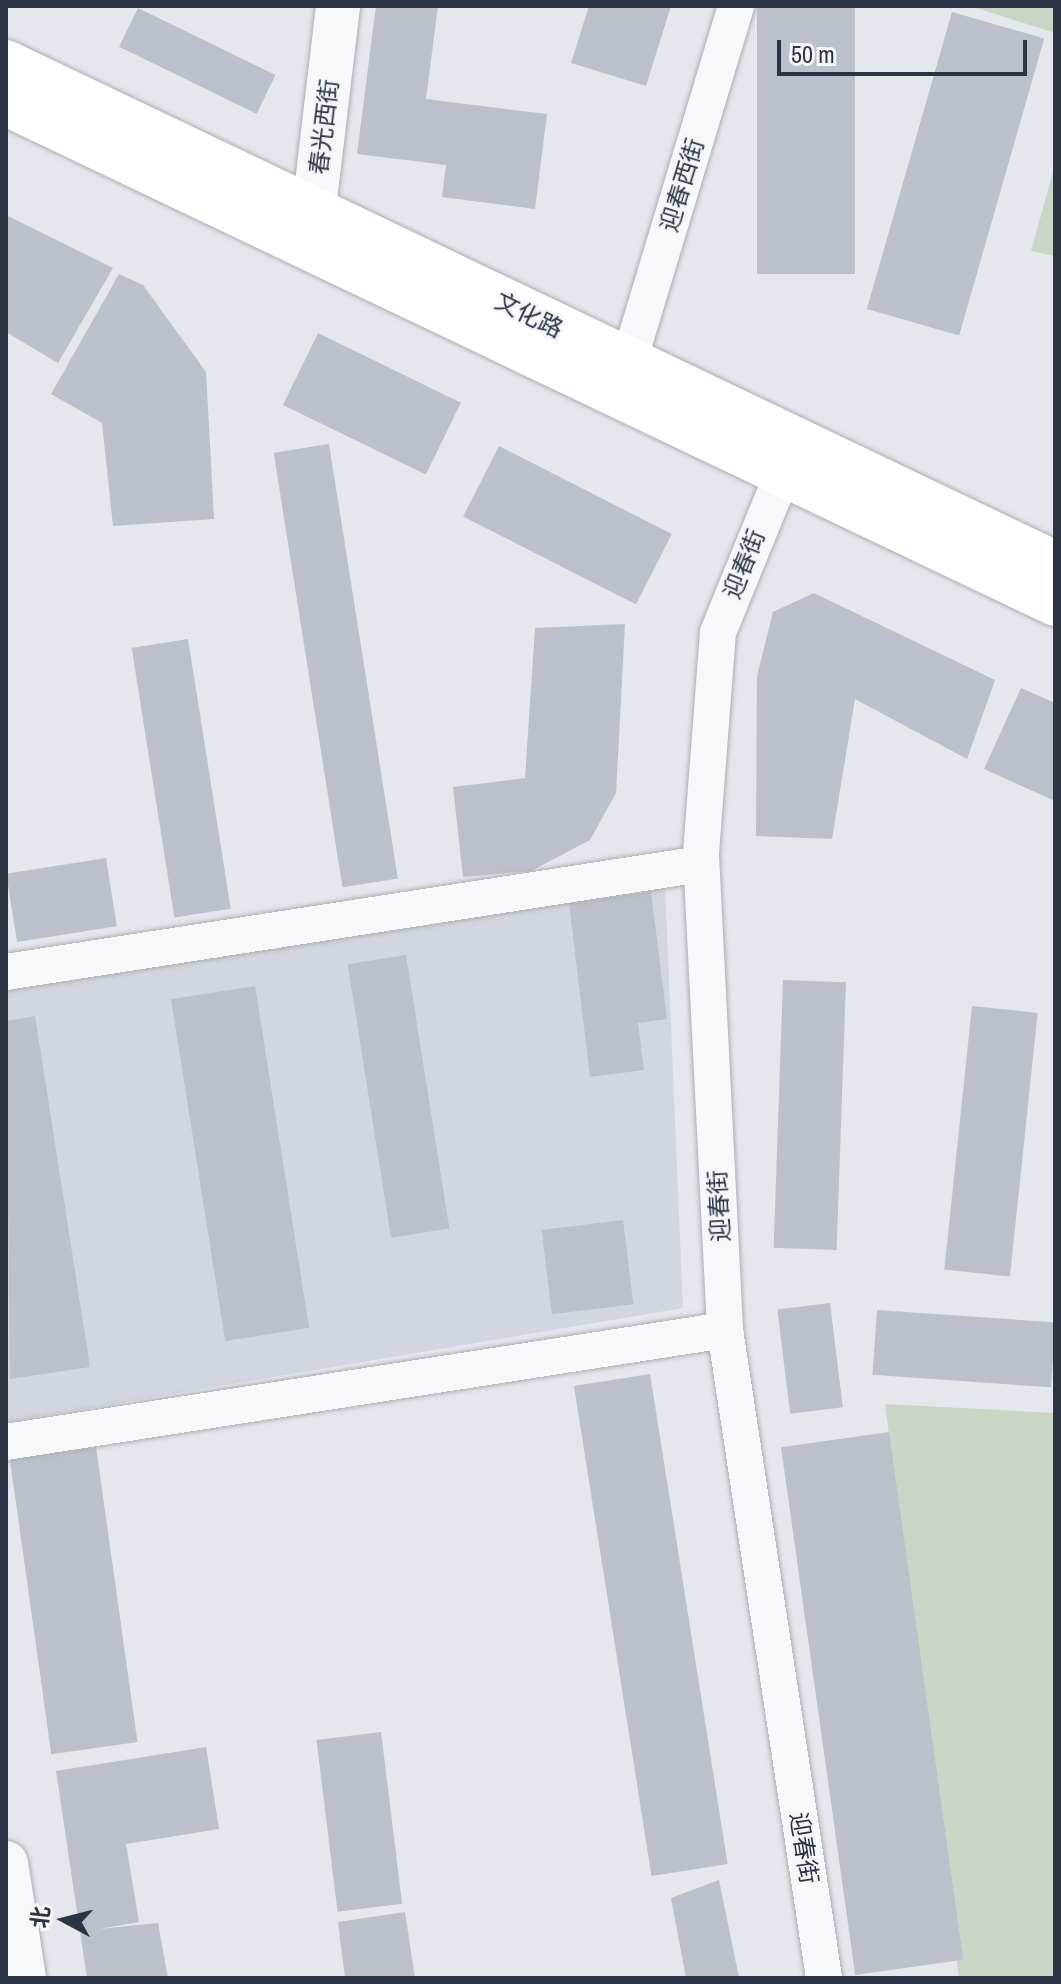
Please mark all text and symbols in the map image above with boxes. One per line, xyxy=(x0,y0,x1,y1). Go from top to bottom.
scale bar xyxy=(781,24,1031,74)
text: 50 m xyxy=(791,38,835,70)
street label: 春光西街 xyxy=(304,78,344,176)
street label: 迎春西街 xyxy=(654,135,710,235)
street label: 文化路 xyxy=(490,286,568,344)
street label: 迎春街 xyxy=(717,525,771,603)
street label: 迎春街 xyxy=(703,1169,735,1243)
street label: 迎春街 xyxy=(784,1810,824,1886)
north arrow xyxy=(24,1880,104,1960)
text: 北 xyxy=(24,1904,56,1930)

